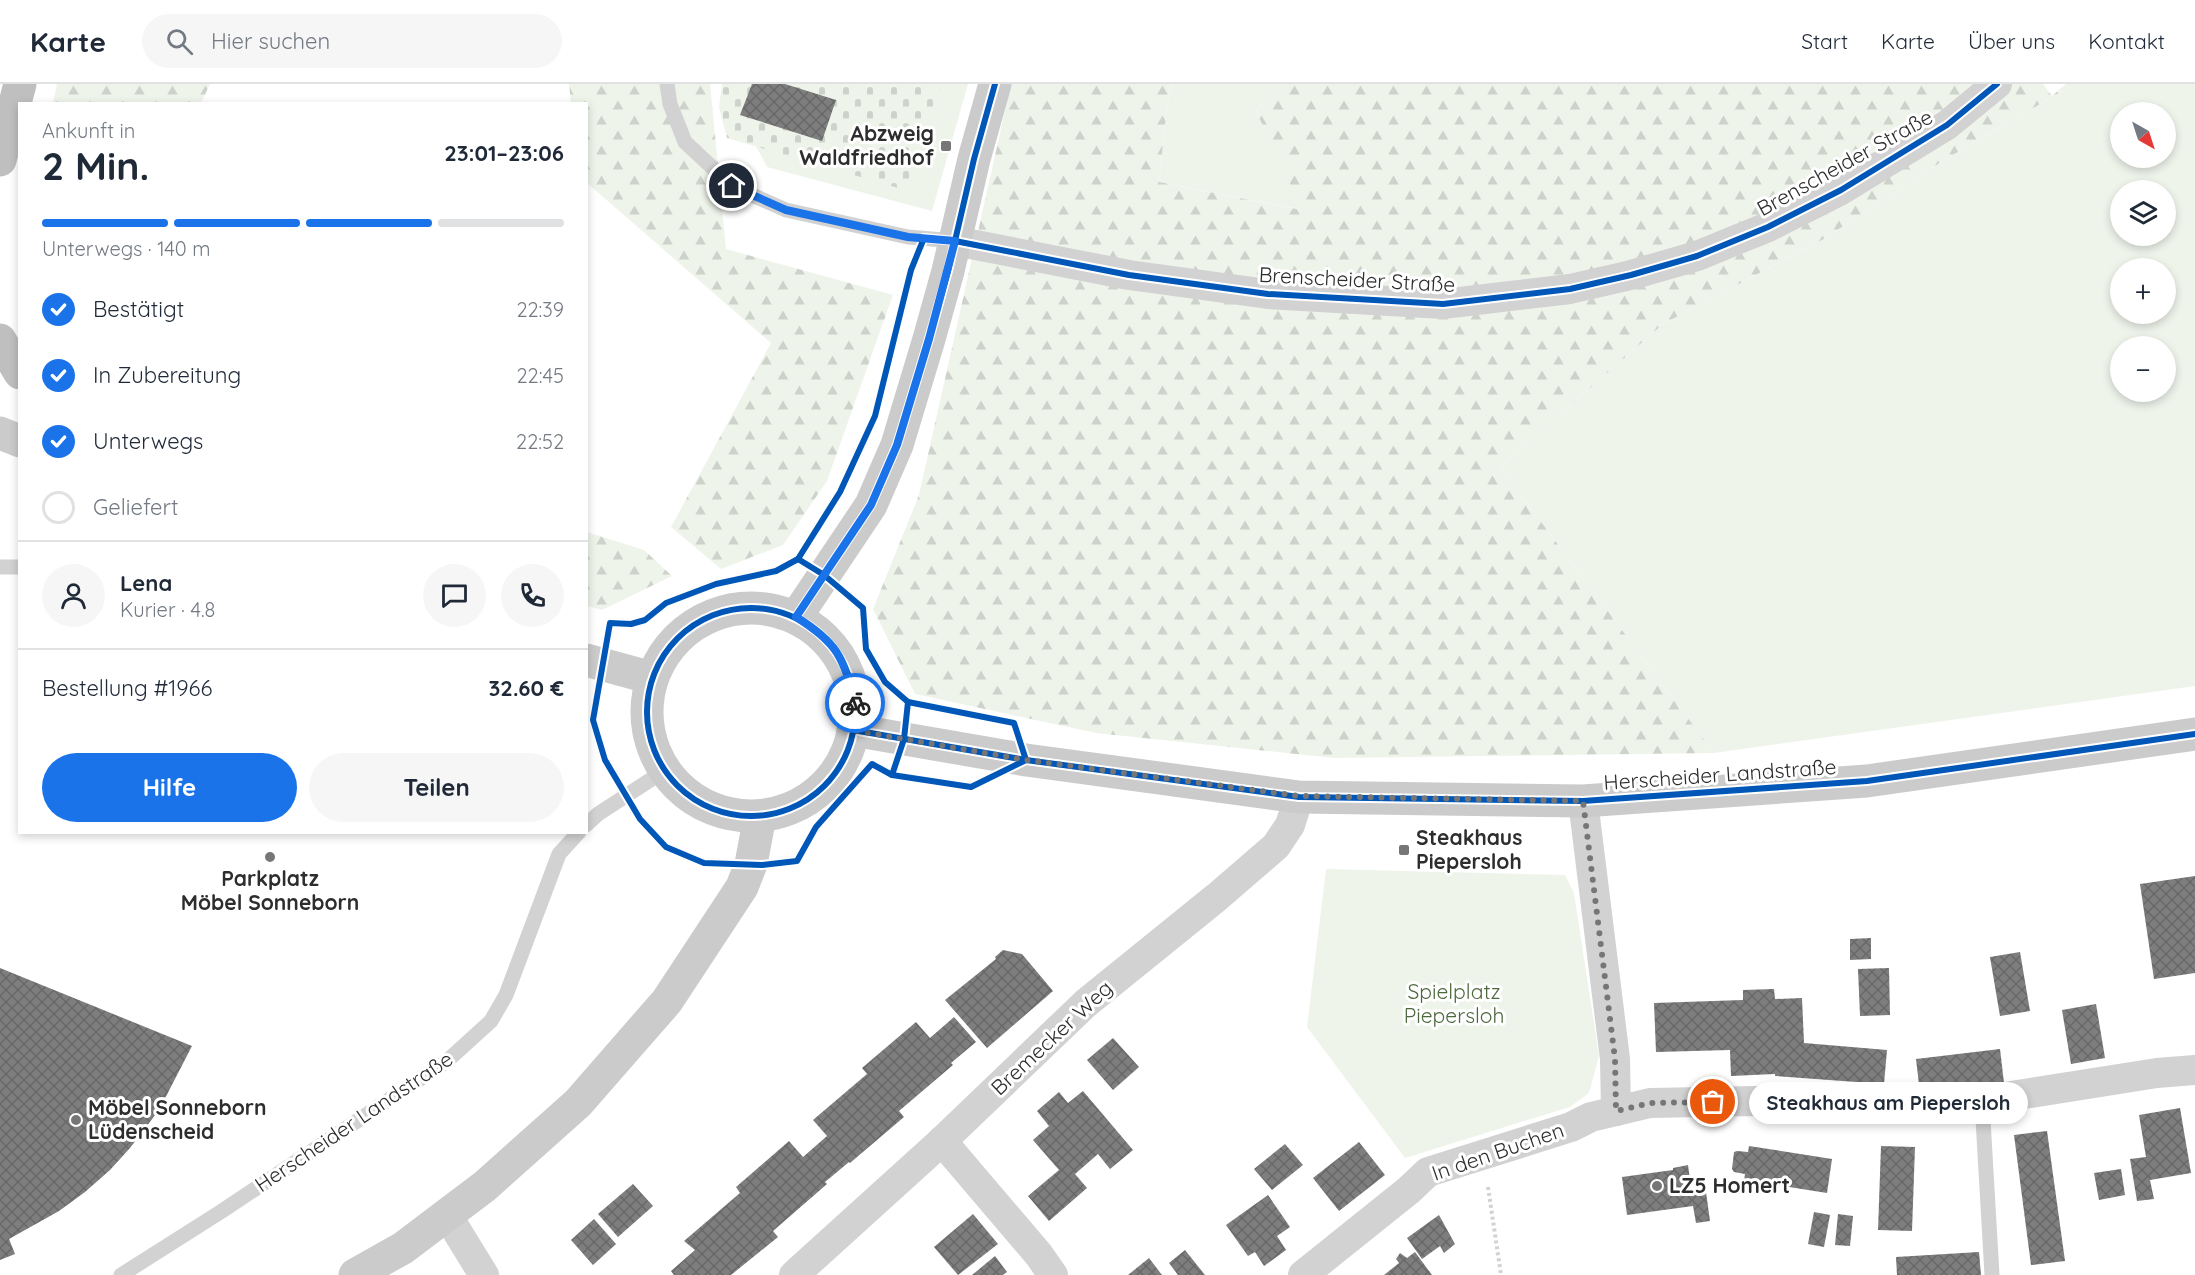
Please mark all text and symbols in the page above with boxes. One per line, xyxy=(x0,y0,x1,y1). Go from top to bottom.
search box xyxy=(142,14,562,68)
text: Karte xyxy=(30,24,106,59)
icon: search xyxy=(163,25,196,58)
text: Hier suchen xyxy=(211,27,330,55)
text: Start xyxy=(1801,28,1848,54)
text: Karte xyxy=(1881,28,1935,54)
text: Über uns xyxy=(1968,28,2055,54)
text: Kontakt xyxy=(2088,28,2165,54)
north arrow xyxy=(2110,102,2176,168)
map controls xyxy=(2110,102,2176,402)
street label: Brenscheider Straße xyxy=(1752,103,1937,221)
text: Ankunft in xyxy=(42,118,135,143)
place label: Abzweig Waldfriedhof xyxy=(799,120,935,170)
text: 23:01–23:06 xyxy=(444,139,564,167)
marker: Abzweig Waldfriedhof xyxy=(939,139,953,153)
text: 2 Min. xyxy=(42,141,149,190)
pin xyxy=(706,160,757,211)
icon: home xyxy=(715,169,748,202)
button: layers xyxy=(2110,180,2176,246)
text: Unterwegs · 140 m xyxy=(42,236,210,261)
button: + xyxy=(2110,258,2176,324)
street label: Brenscheider Straße xyxy=(1258,261,1456,297)
icon: check xyxy=(42,293,75,326)
text: Bestätigt xyxy=(93,295,184,323)
text: 22:39 xyxy=(516,297,564,322)
button: − xyxy=(2110,336,2176,402)
icon: check xyxy=(42,359,75,392)
text: In Zubereitung xyxy=(93,361,241,389)
text: 22:45 xyxy=(517,363,564,388)
icon: check xyxy=(42,425,75,458)
text: Unterwegs xyxy=(93,427,203,455)
text: 22:52 xyxy=(516,429,564,454)
text: Geliefert xyxy=(93,493,178,521)
button: person xyxy=(42,564,105,627)
button: chat xyxy=(423,564,486,627)
button: phone xyxy=(501,564,564,627)
text: Lena xyxy=(120,569,172,597)
text: Kurier · 4.8 xyxy=(120,597,215,622)
courier xyxy=(825,673,885,733)
text: Bestellung #1966 xyxy=(42,674,212,702)
text: 32.60 € xyxy=(489,674,564,702)
icon: bike xyxy=(839,687,872,720)
button: Hilfe xyxy=(42,753,297,822)
button: Teilen xyxy=(309,753,564,822)
street label: Herscheider Landstraße xyxy=(1603,753,1837,795)
place label: Steakhaus Piepersloh xyxy=(1416,824,1522,874)
marker: Steakhaus Piepersloh xyxy=(1397,843,1411,857)
marker: Parkplatz Möbel Sonneborn xyxy=(263,850,277,864)
place label: Parkplatz Möbel Sonneborn xyxy=(181,865,359,915)
street label: Bremecker Weg xyxy=(985,974,1117,1100)
park label: Spielplatz Piepersloh xyxy=(1404,978,1504,1028)
street label: Herscheider Landstraße xyxy=(249,1045,457,1197)
pin xyxy=(1687,1076,1738,1127)
callout: Steakhaus am Piepersloh xyxy=(1749,1081,2028,1123)
icon: bag xyxy=(1696,1085,1729,1118)
text: Steakhaus am Piepersloh xyxy=(1766,1090,2011,1115)
place label: Möbel Sonneborn Lüdenscheid xyxy=(88,1094,266,1144)
marker: Möbel Sonneborn Lüdenscheid xyxy=(69,1113,83,1127)
street label: In den Buchen xyxy=(1428,1116,1567,1186)
place label: LZ5 Homert xyxy=(1669,1172,1790,1198)
marker: LZ5 Homert xyxy=(1650,1179,1664,1193)

